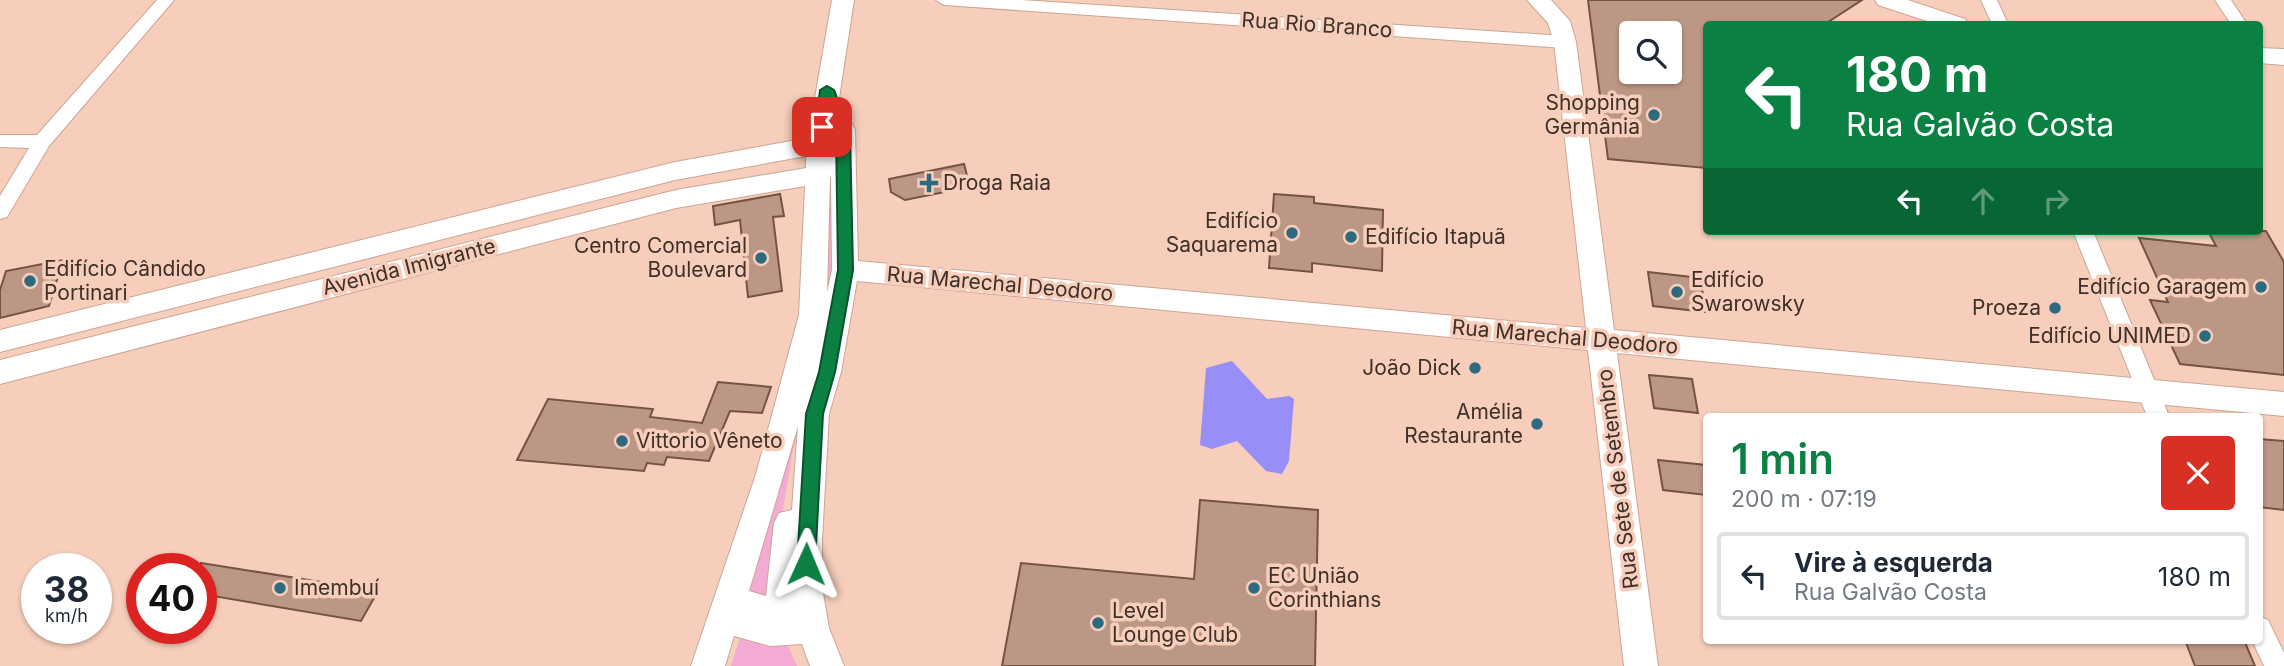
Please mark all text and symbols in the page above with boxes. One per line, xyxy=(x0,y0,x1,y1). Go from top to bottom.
street label: Rua Rio Branco xyxy=(1241,7,1393,42)
map controls xyxy=(1619,21,1682,84)
button: search xyxy=(1619,21,1682,84)
text: 180 m xyxy=(1846,45,1988,104)
icon: left xyxy=(1731,49,1822,140)
place label: Shopping Germânia xyxy=(1544,90,1640,139)
pin xyxy=(792,97,852,157)
text: Rua Galvão Costa xyxy=(1846,105,2114,144)
marker: Shopping Germânia xyxy=(1646,107,1662,123)
icon: arrive xyxy=(803,108,841,146)
place label: Droga Raia xyxy=(943,170,1051,195)
marker: Droga Raia xyxy=(921,175,937,191)
icon: left xyxy=(1891,182,1929,220)
icon: ahead xyxy=(1964,182,2002,220)
icon: right xyxy=(2037,182,2075,220)
place label: Edifício Saquarema xyxy=(1166,208,1278,257)
place label: Edifício Itapuã xyxy=(1365,224,1506,249)
marker: Edifício Saquarema xyxy=(1284,225,1300,241)
marker: Edifício Itapuã xyxy=(1343,229,1359,245)
street label: Avenida Imigrante xyxy=(320,233,498,300)
place label: Centro Comercial Boulevard xyxy=(574,233,747,282)
marker: Centro Comercial Boulevard xyxy=(753,250,769,266)
place label: Edifício Cândido Portinari xyxy=(44,256,206,305)
street label: Rua Marechal Deodoro xyxy=(886,261,1114,306)
place label: Edifício Swarowsky xyxy=(1691,267,1805,316)
marker: Edifício Cândido Portinari xyxy=(22,273,38,289)
place label: Edifício Garagem xyxy=(2077,274,2247,299)
marker: Edifício Garagem xyxy=(2253,279,2269,295)
marker: Edifício Swarowsky xyxy=(1669,284,1685,300)
place label: Proeza xyxy=(1972,295,2041,320)
marker: Proeza xyxy=(2047,300,2063,316)
street label: Rua Marechal Deodoro xyxy=(1451,314,1679,359)
place label: Edifício UNIMED xyxy=(2028,323,2191,348)
marker: Edifício UNIMED xyxy=(2197,328,2213,344)
place label: João Dick xyxy=(1362,355,1461,380)
marker: João Dick xyxy=(1467,360,1483,376)
street label: Rua Sete de Setembro xyxy=(1592,368,1643,590)
place label: Amélia Restaurante xyxy=(1404,399,1523,448)
marker: Amélia Restaurante xyxy=(1529,416,1545,432)
place label: Vittorio Vêneto xyxy=(636,428,783,453)
marker: Vittorio Vêneto xyxy=(614,433,630,449)
text: 1 min xyxy=(1731,433,1834,484)
button: close xyxy=(2161,436,2235,510)
text: 200 m · 07:19 xyxy=(1731,485,1877,513)
position arrow xyxy=(769,527,843,601)
text: Vire à esquerda xyxy=(1794,547,1993,578)
speed limit sign: 40 xyxy=(126,553,217,644)
icon: left xyxy=(1735,557,1773,595)
text: 180 m xyxy=(2158,561,2231,592)
place label: EC União Corinthians xyxy=(1268,563,1381,612)
text: 38 xyxy=(44,568,89,610)
place label: Imembuí xyxy=(294,575,380,600)
text: Rua Galvão Costa xyxy=(1794,578,1987,606)
marker: Imembuí xyxy=(272,580,288,596)
marker: EC União Corinthians xyxy=(1246,580,1262,596)
place label: Level Lounge Club xyxy=(1112,598,1238,647)
text: km/h xyxy=(45,605,88,626)
marker: Level Lounge Club xyxy=(1090,615,1106,631)

